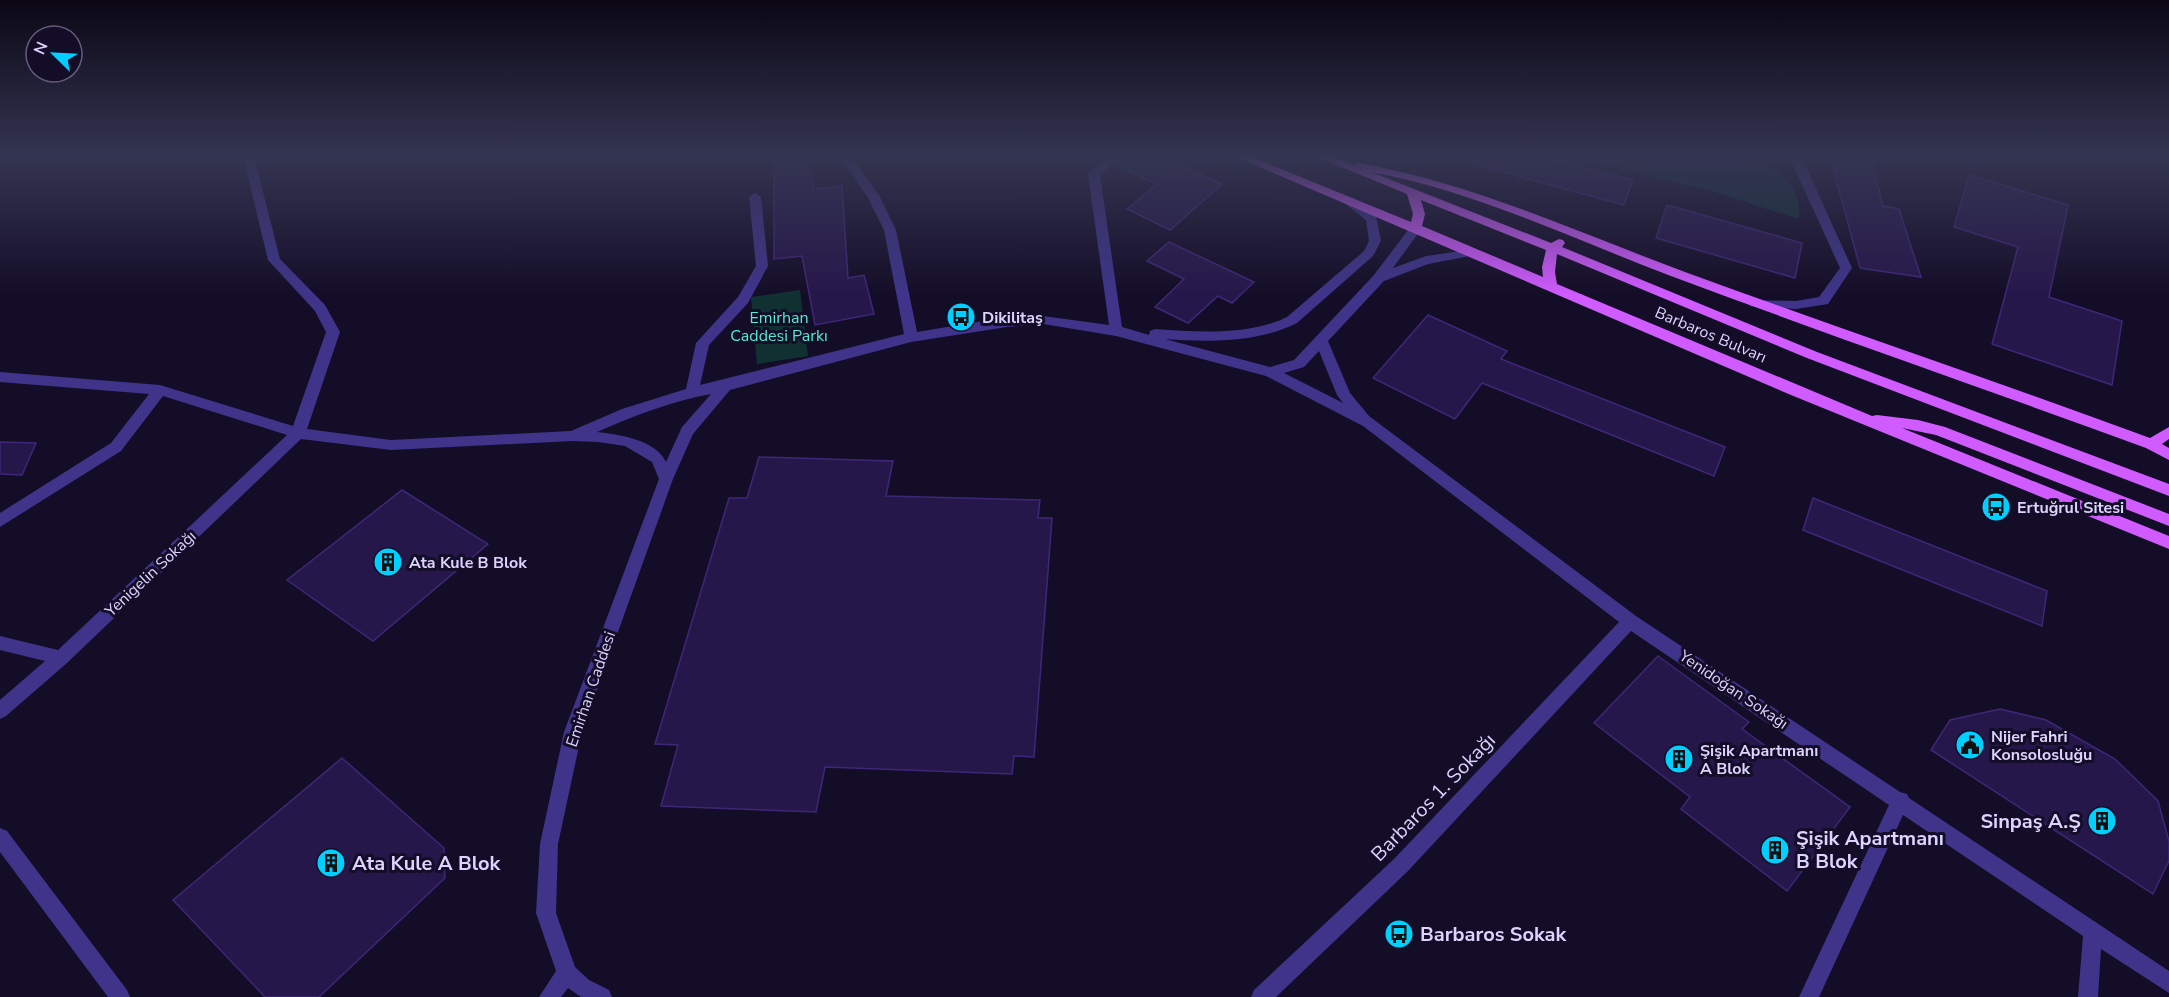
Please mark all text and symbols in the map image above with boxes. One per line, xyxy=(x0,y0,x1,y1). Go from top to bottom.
north arrow xyxy=(24,24,84,84)
text: N xyxy=(29,38,54,58)
bus stop icon: Dikilitaş xyxy=(945,301,977,333)
street label: Barbaros Bulvarı xyxy=(1651,301,1770,368)
park label: Emirhan Caddesi Parkı xyxy=(730,307,828,347)
place label: Dikilitaş xyxy=(982,307,1043,329)
bus stop icon: Ertuğrul Sitesi xyxy=(1980,491,2012,523)
place label: Ertuğrul Sitesi xyxy=(2017,497,2124,519)
street label: Yenigelin Sokağı xyxy=(100,526,201,622)
building icon: Ata Kule B Blok xyxy=(372,546,404,578)
place label: Ata Kule B Blok xyxy=(409,552,527,574)
street label: Emirhan Caddesi xyxy=(561,629,621,750)
street label: Yenidoğan Sokağı xyxy=(1674,645,1792,734)
place label: Nijer Fahri Konsolosluğu xyxy=(1991,726,2092,766)
street label: Barbaros 1. Sokağı xyxy=(1365,727,1502,867)
public building icon: Nijer Fahri Konsolosluğu xyxy=(1954,729,1986,761)
place label: Şişik Apartmanı A Blok xyxy=(1700,740,1818,780)
building icon: Şişik Apartmanı A Blok xyxy=(1663,743,1695,775)
building icon: Sinpaş A.Ş xyxy=(2086,805,2118,837)
place label: Sinpaş A.Ş xyxy=(1980,808,2081,835)
place label: Şişik Apartmanı B Blok xyxy=(1796,825,1944,875)
building icon: Şişik Apartmanı B Blok xyxy=(1759,834,1791,866)
building icon: Ata Kule A Blok xyxy=(315,847,347,879)
place label: Ata Kule A Blok xyxy=(352,850,502,877)
bus stop icon: Barbaros Sokak xyxy=(1383,918,1415,950)
place label: Barbaros Sokak xyxy=(1420,921,1568,948)

